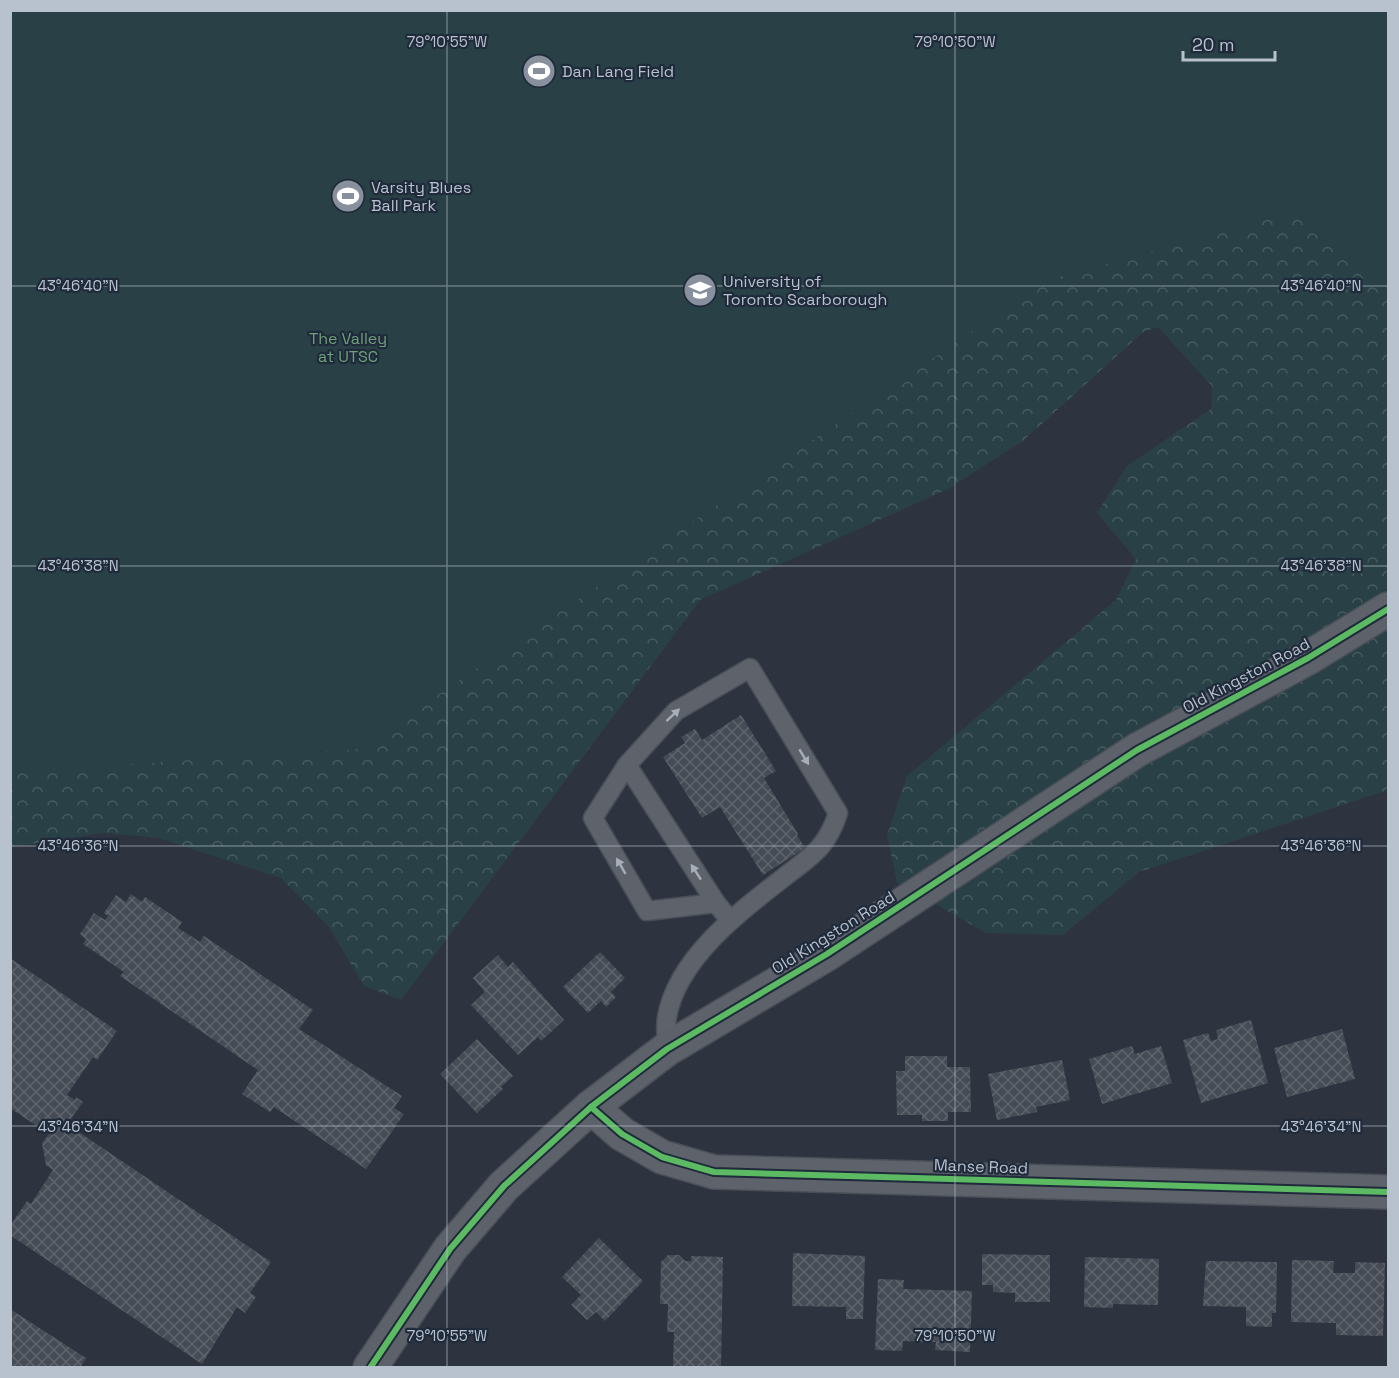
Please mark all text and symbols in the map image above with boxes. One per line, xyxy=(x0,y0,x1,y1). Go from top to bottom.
scale bar xyxy=(1183,24,1274,62)
text: 79°10'55"W xyxy=(407,32,487,51)
text: 79°10'50"W xyxy=(914,32,996,51)
text: 20 m xyxy=(1192,33,1235,56)
sports icon: Dan Lang Field xyxy=(521,53,557,89)
place label: Dan Lang Field xyxy=(562,61,674,82)
place label: Varsity Blues Ball Park xyxy=(371,177,471,216)
sports icon: Varsity Blues Ball Park xyxy=(330,178,366,214)
place label: University of Toronto Scarborough xyxy=(723,271,887,310)
school or university icon: University of Toronto Scarborough xyxy=(682,272,718,308)
text: 43°46'40"N xyxy=(37,276,119,295)
text: 43°46'40"N xyxy=(1280,276,1362,295)
park label: The Valley at UTSC xyxy=(309,328,387,367)
text: 43°46'38"N xyxy=(37,556,119,575)
text: 43°46'38"N xyxy=(1280,556,1362,575)
street label: Old Kingston Road xyxy=(1179,633,1314,718)
one-way arrow xyxy=(666,708,681,722)
one-way arrow xyxy=(799,749,810,765)
text: 43°46'36"N xyxy=(37,836,119,855)
text: 43°46'36"N xyxy=(1280,836,1362,855)
one-way arrow xyxy=(616,857,626,874)
one-way arrow xyxy=(691,864,702,880)
street label: Old Kingston Road xyxy=(768,886,899,979)
text: 43°46'34"N xyxy=(38,1117,118,1136)
text: 43°46'34"N xyxy=(1281,1117,1361,1136)
street label: Manse Road xyxy=(934,1154,1028,1179)
text: 79°10'55"W xyxy=(407,1326,487,1345)
text: 79°10'50"W xyxy=(914,1326,996,1345)

